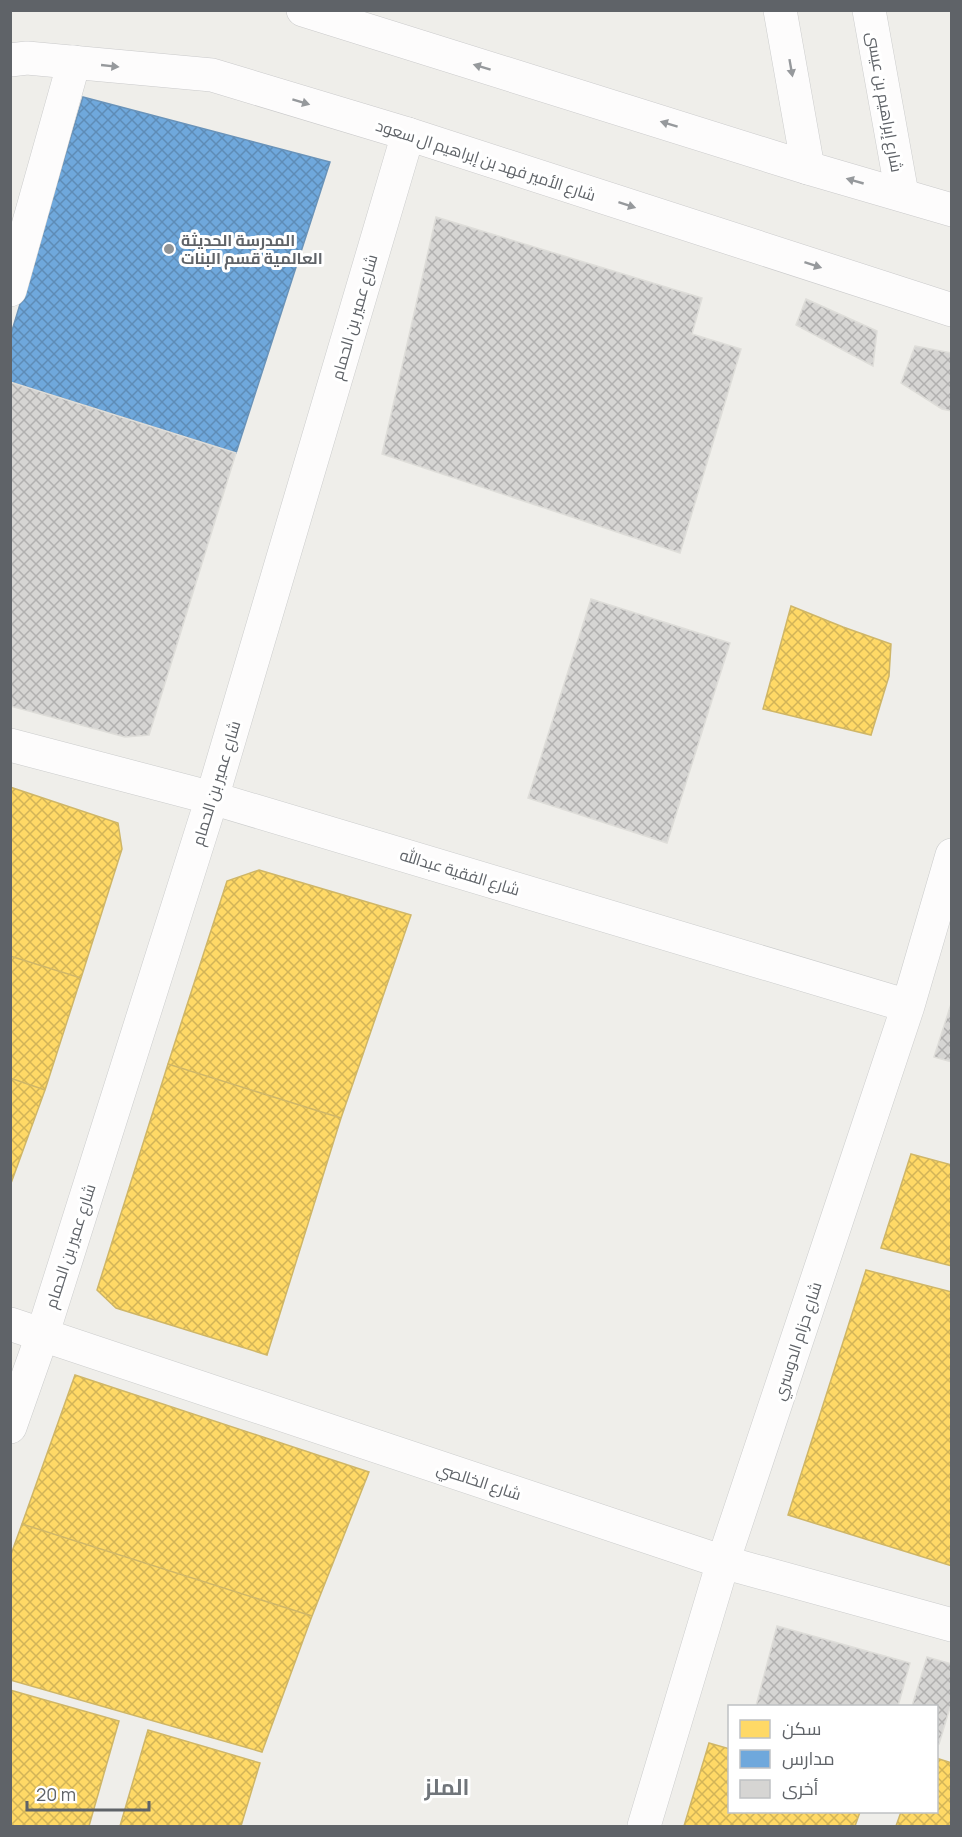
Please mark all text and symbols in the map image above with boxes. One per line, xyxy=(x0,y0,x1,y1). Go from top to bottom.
street label: شارع إبراهيم بن عيسى xyxy=(861,30,908,174)
one-way arrow xyxy=(786,59,795,78)
one-way arrow xyxy=(101,61,120,71)
one-way arrow xyxy=(473,61,491,71)
one-way arrow xyxy=(292,98,310,107)
street label: شارع الأمير فهد بن إبراهيم ال سعود xyxy=(373,114,599,207)
one-way arrow xyxy=(660,119,678,129)
one-way arrow xyxy=(846,176,864,185)
one-way arrow xyxy=(618,201,636,210)
place label: المدرسة الحديثة العالمية قسم البنات xyxy=(181,229,323,270)
marker: المدرسة الحديثة العالمية قسم البنات xyxy=(162,242,176,256)
street label: شارع عمير بن الحمام xyxy=(326,252,383,383)
one-way arrow xyxy=(804,261,822,270)
street label: شارع عمير بن الحمام xyxy=(187,718,246,849)
street label: شارع الفقية عبدالله xyxy=(397,843,523,902)
street label: شارع عمير بن الحمام xyxy=(39,1181,101,1311)
street label: شارع حزام الدوسري xyxy=(767,1279,829,1404)
street label: شارع الخالصي xyxy=(433,1457,524,1507)
legend xyxy=(728,1705,938,1813)
text: سكن xyxy=(782,1716,821,1740)
text: مدارس xyxy=(782,1746,835,1770)
district label: الملز xyxy=(424,1772,469,1802)
scale bar xyxy=(27,1774,148,1812)
text: أخرى xyxy=(782,1776,819,1800)
text: 20 m xyxy=(36,1782,76,1806)

